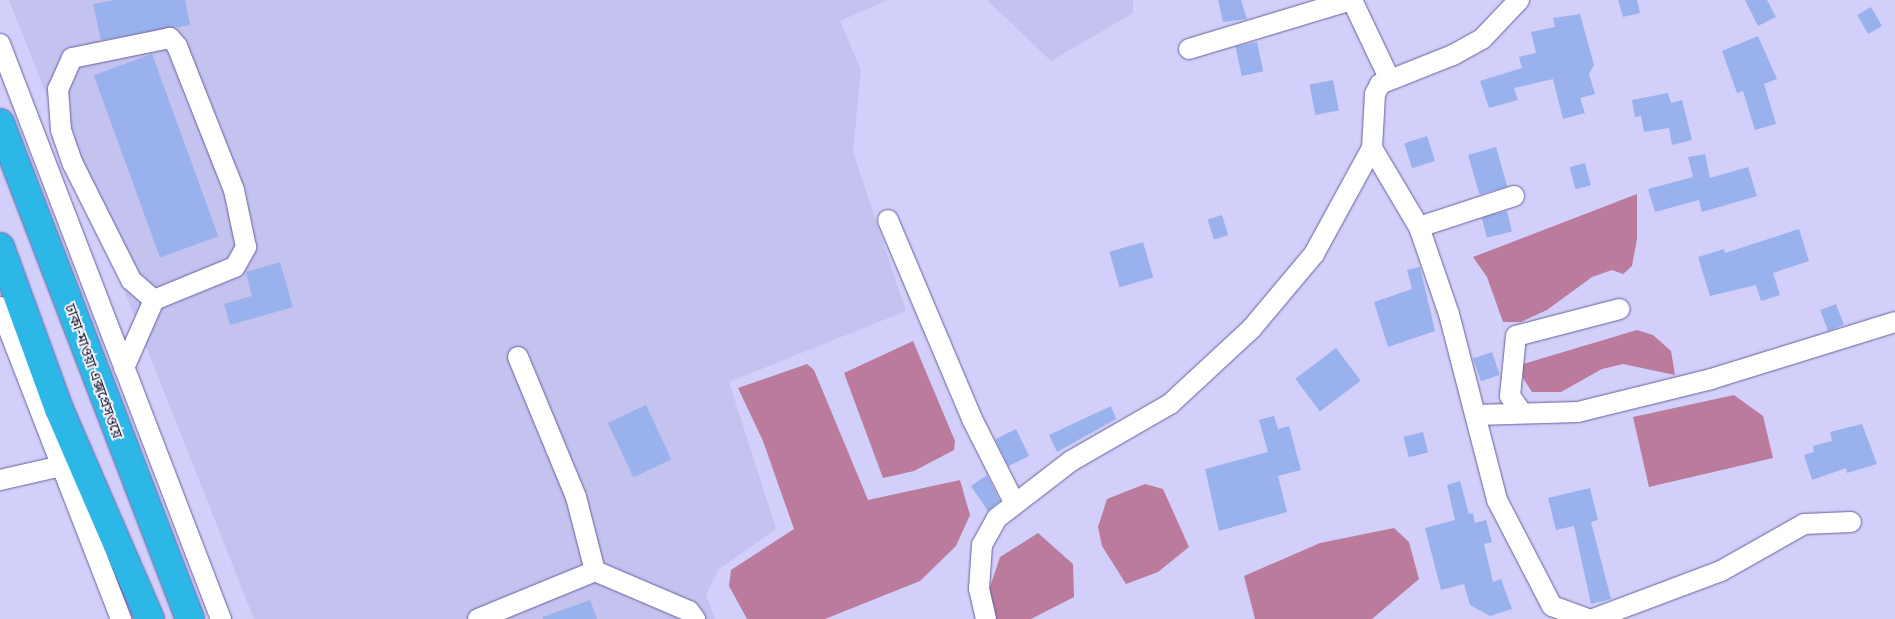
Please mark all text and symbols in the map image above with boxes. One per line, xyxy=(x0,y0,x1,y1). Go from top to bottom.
street label: ঢাকা-মাওয়া এক্সপ্রেসওয়ে xyxy=(62,302,126,440)

